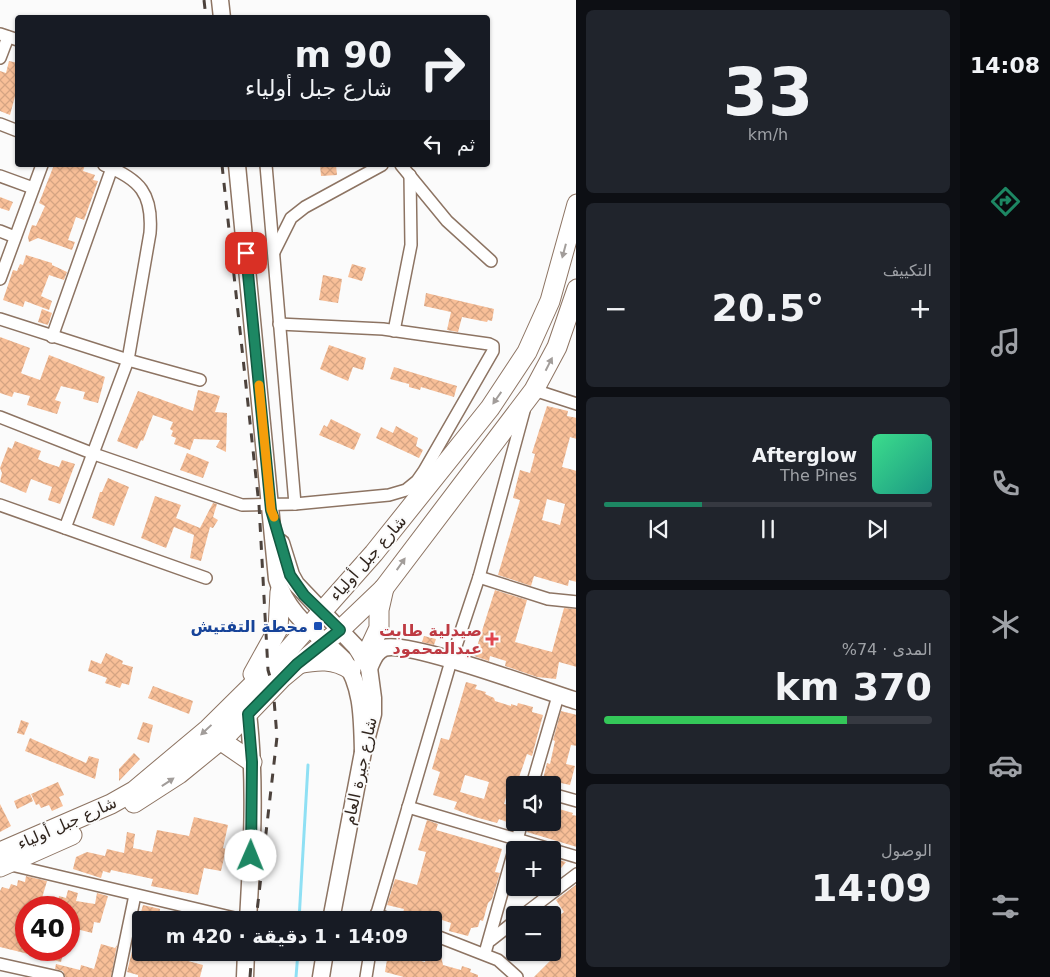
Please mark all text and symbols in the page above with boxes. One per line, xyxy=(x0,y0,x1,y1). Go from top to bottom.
text: 90 m xyxy=(295,35,392,75)
icon: right xyxy=(410,35,475,100)
text: 14:08 xyxy=(970,53,1040,78)
text: 33 xyxy=(723,55,813,130)
text: شارع جبل أولياء xyxy=(245,76,392,101)
text: km/h xyxy=(748,125,788,144)
icon: left xyxy=(419,130,447,158)
text: ثم xyxy=(457,133,475,155)
icon: directions xyxy=(988,184,1023,219)
pin xyxy=(225,232,267,274)
icon: arrive xyxy=(232,239,260,267)
one-way arrow xyxy=(559,243,567,258)
text: التكييف xyxy=(883,261,932,280)
text: 20.5° xyxy=(712,286,824,330)
text: − xyxy=(604,292,627,325)
text: + xyxy=(909,292,932,325)
icon: music xyxy=(988,325,1023,360)
one-way arrow xyxy=(545,356,553,371)
one-way arrow xyxy=(492,391,503,404)
text: Afterglow xyxy=(752,444,857,466)
text: The Pines xyxy=(780,466,857,485)
icon: phone xyxy=(988,466,1023,501)
street label: شارع جبل أولياء xyxy=(325,511,411,605)
icon: previous xyxy=(645,515,673,543)
icon: pause xyxy=(754,515,782,543)
icon: next xyxy=(863,515,891,543)
one-way arrow xyxy=(396,557,406,571)
icon: climate xyxy=(988,607,1023,642)
place label: محطة التفتيش xyxy=(190,617,308,636)
marker: محطة التفتيش xyxy=(312,620,324,632)
place label: صيدلية طابت عبدالمحمود xyxy=(379,621,482,658)
marker: صيدلية طابت عبدالمحمود xyxy=(486,633,498,645)
text: المدى · 74% xyxy=(842,640,932,659)
text: 370 km xyxy=(775,665,932,709)
street label: شارع جبرة العام xyxy=(339,715,382,827)
one-way arrow xyxy=(200,724,212,736)
icon: car xyxy=(988,748,1023,783)
map controls xyxy=(506,776,561,961)
button: sound xyxy=(506,776,561,831)
one-way arrow xyxy=(161,777,175,787)
street label: شارع جبل أولياء xyxy=(14,792,120,854)
position arrow xyxy=(224,829,276,881)
button: + xyxy=(506,841,561,896)
text: الوصول xyxy=(881,841,932,860)
text: 14:09 xyxy=(811,866,932,910)
icon: filters xyxy=(988,889,1023,924)
speed limit sign: 40 xyxy=(15,896,80,961)
button: − xyxy=(506,906,561,961)
text: 14:09 · 1 دقيقة · 420 m xyxy=(166,925,408,947)

